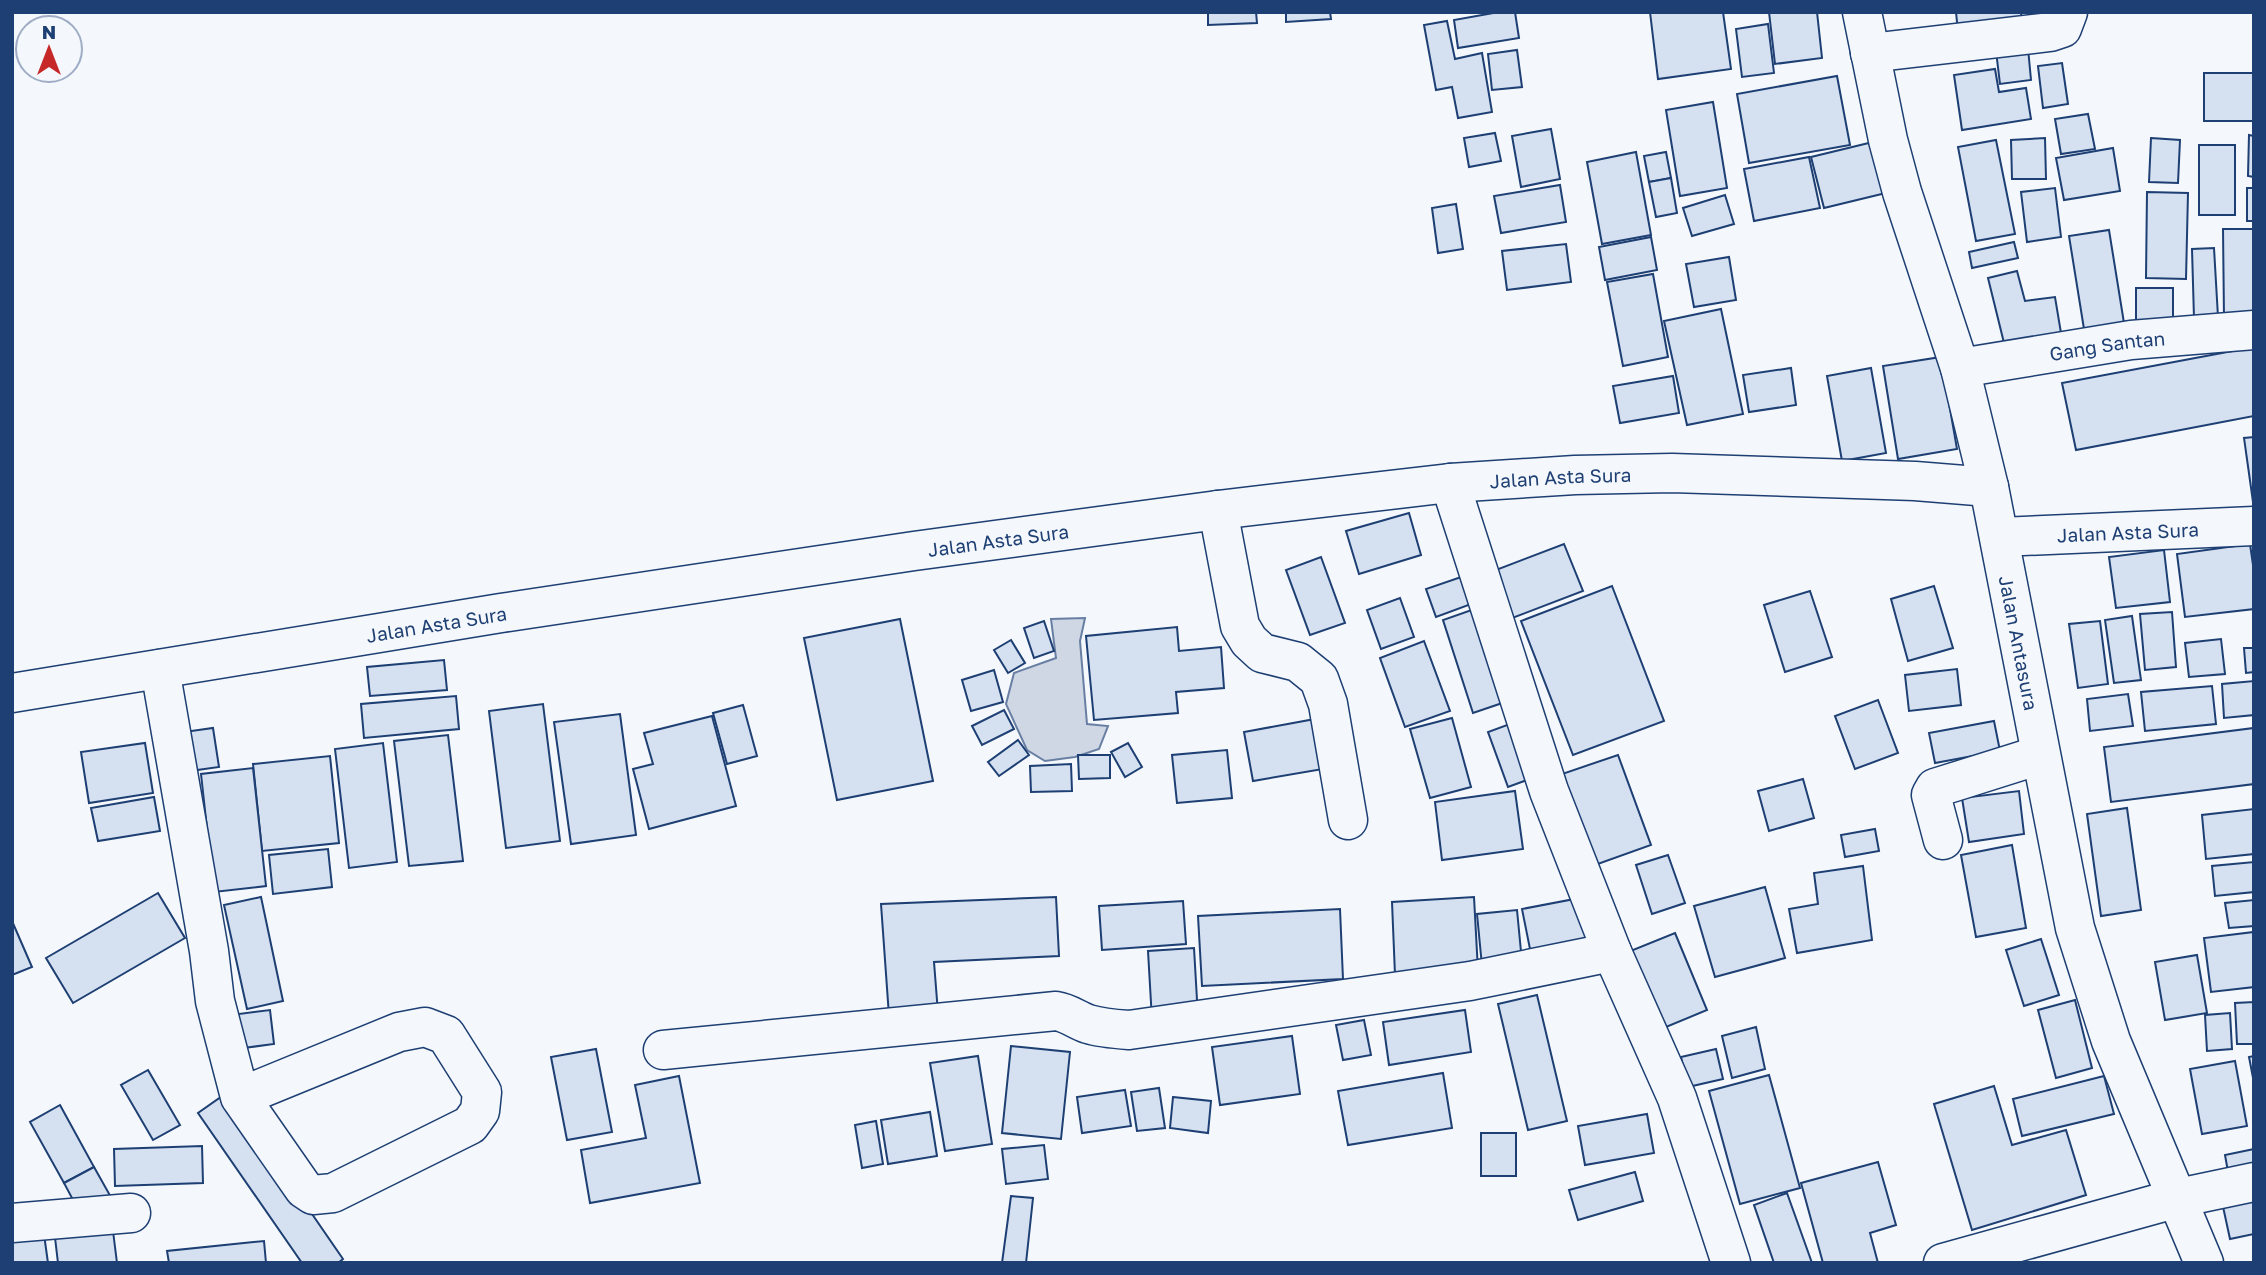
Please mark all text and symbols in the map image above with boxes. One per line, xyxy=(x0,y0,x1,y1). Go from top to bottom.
north arrow xyxy=(14,14,84,84)
text: N xyxy=(42,20,56,43)
street label: Gang Santan xyxy=(2048,326,2166,365)
street label: Jalan Asta Sura xyxy=(1489,462,1632,492)
street label: Jalan Asta Sura xyxy=(2056,517,2199,546)
street label: Jalan Asta Sura xyxy=(926,519,1070,561)
street label: Jalan Antasura xyxy=(1995,573,2044,712)
street label: Jalan Asta Sura xyxy=(364,601,508,646)

